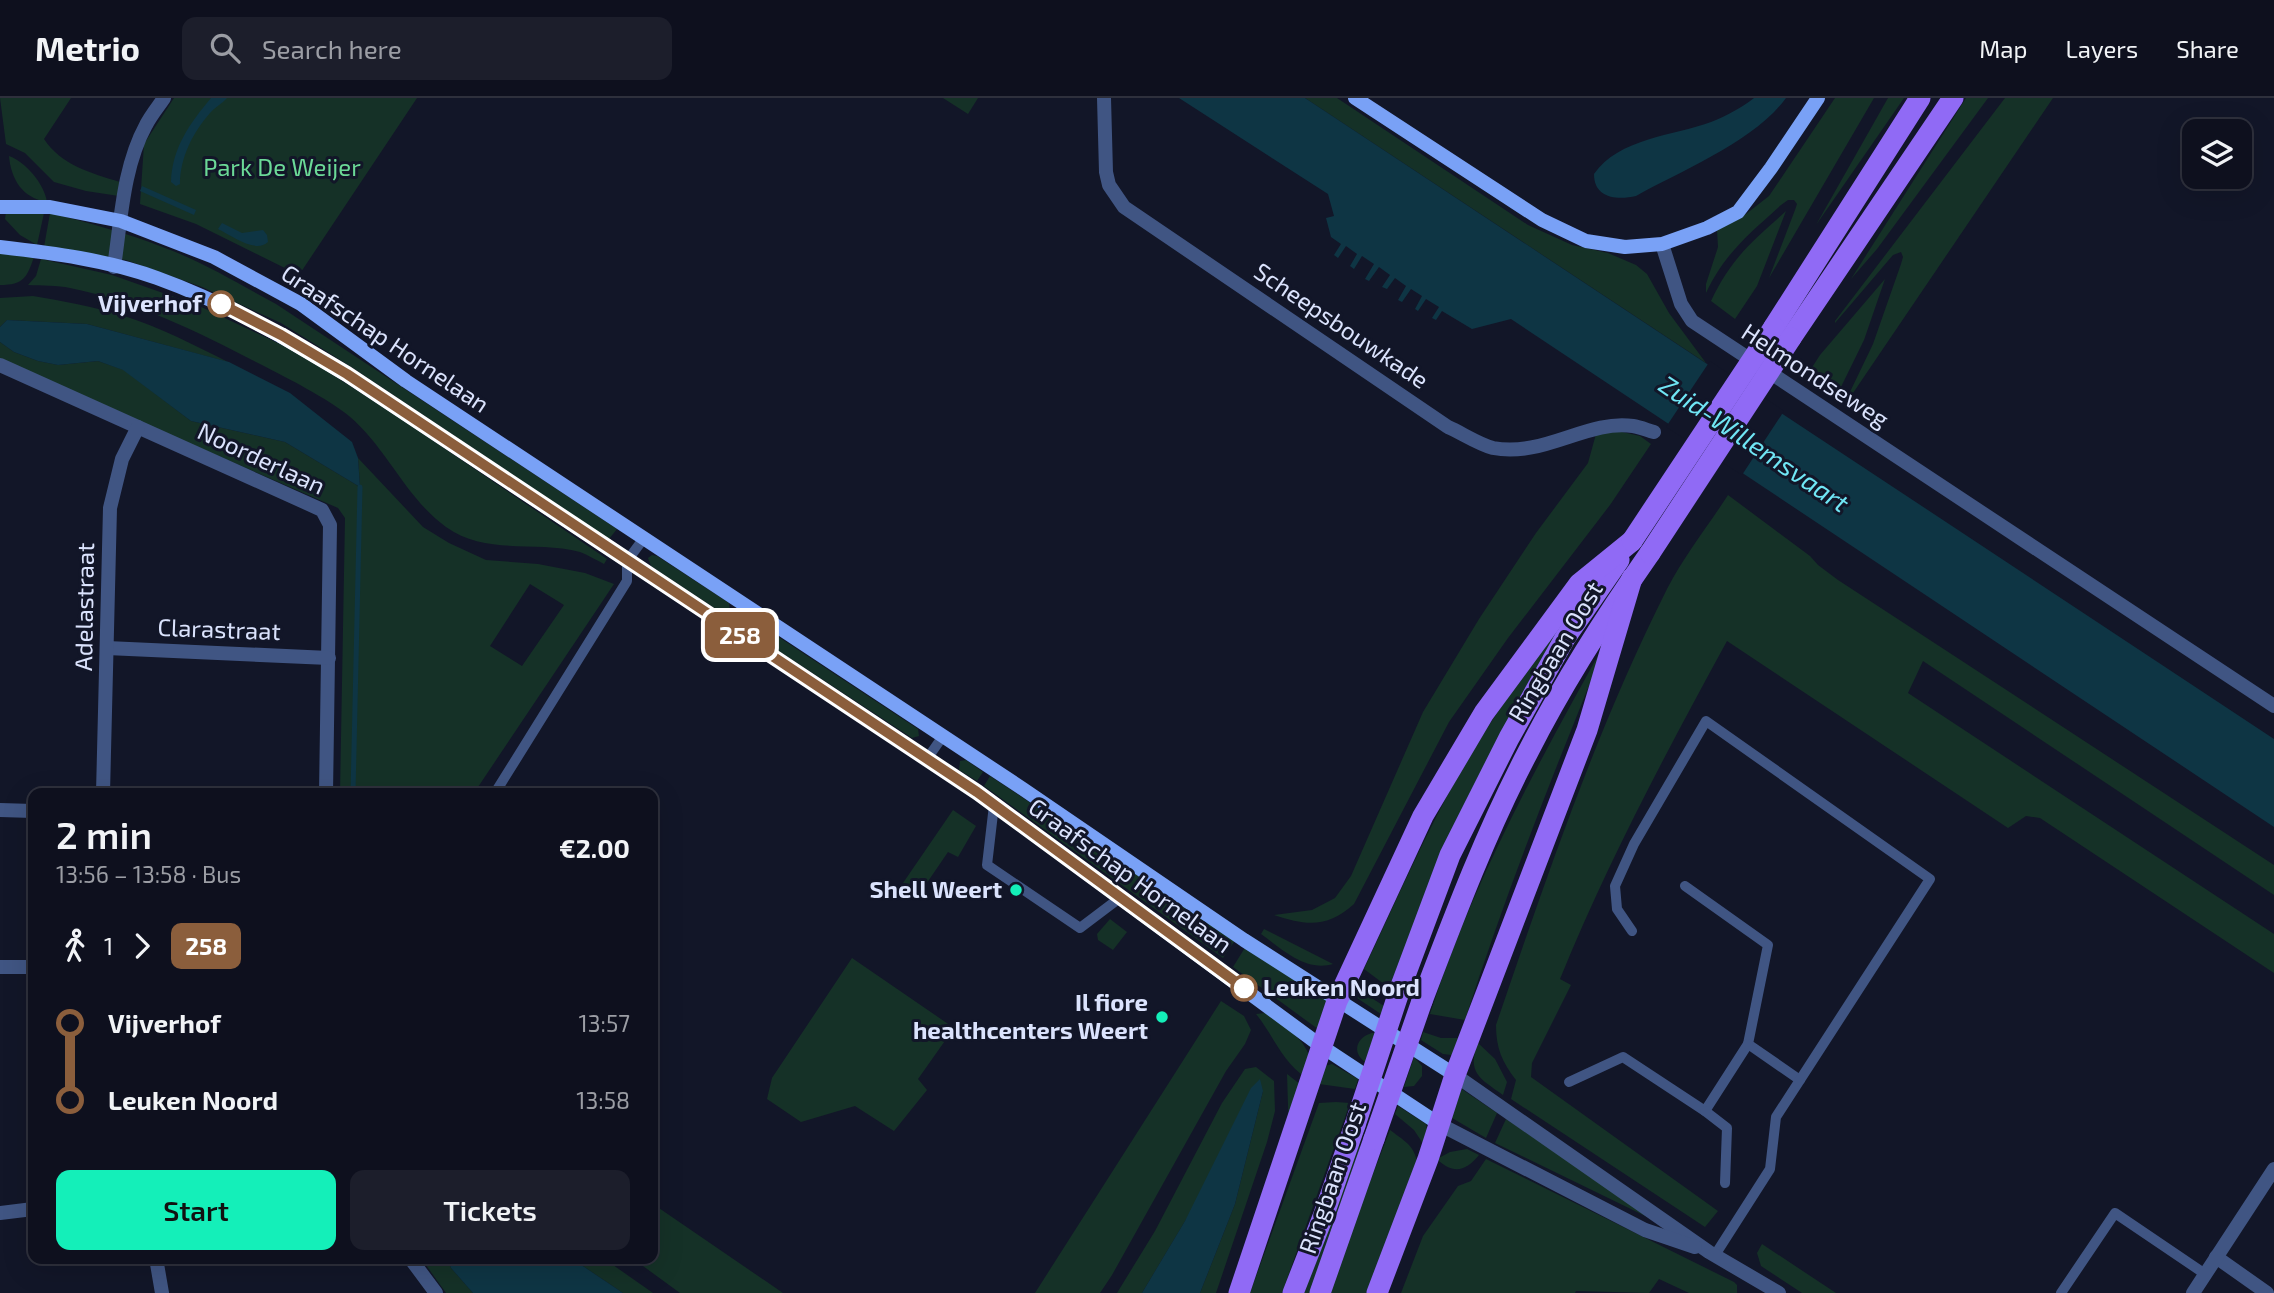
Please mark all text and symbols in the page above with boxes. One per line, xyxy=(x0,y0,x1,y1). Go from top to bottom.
search box xyxy=(182,17,672,80)
text: Metrio xyxy=(35,28,140,68)
icon: search xyxy=(206,29,244,67)
text: Search here xyxy=(262,33,402,64)
text: Map xyxy=(1979,34,2027,63)
text: Layers xyxy=(2065,34,2138,63)
text: Share xyxy=(2176,34,2239,63)
map controls xyxy=(2182,119,2252,189)
button: layers xyxy=(2182,119,2252,189)
park label: Park De Weijer xyxy=(203,152,361,181)
street label: Scheepsbouwkade xyxy=(1249,256,1434,394)
street label: Graafschap Hornelaan xyxy=(277,258,495,418)
place label: Vijverhof xyxy=(98,288,203,317)
marker: Vijverhof xyxy=(208,291,234,317)
street label: Helmondseweg xyxy=(1737,316,1895,433)
water label: Zuid-Willemsvaart xyxy=(1654,368,1856,518)
street label: Noorderlaan xyxy=(193,415,330,500)
street label: Adelastraat xyxy=(68,543,99,671)
street label: Ringbaan Oost xyxy=(1501,576,1608,727)
street label: Clarastraat xyxy=(157,612,281,645)
line badge: 258 xyxy=(700,612,780,658)
text: 258 xyxy=(719,620,761,649)
street label: Graafschap Hornelaan xyxy=(1024,791,1238,958)
text: 2 min xyxy=(56,811,152,857)
text: €2.00 xyxy=(559,832,630,863)
text: 13:56 – 13:58 · Bus xyxy=(56,860,241,888)
place label: Shell Weert xyxy=(870,874,1002,903)
marker: Shell Weert xyxy=(1008,882,1024,898)
icon: walk xyxy=(56,927,94,965)
icon: forward xyxy=(123,927,161,965)
text: 258 xyxy=(185,931,227,960)
text: 1 xyxy=(104,932,113,960)
place label: Leuken Noord xyxy=(1263,972,1420,1001)
marker: Leuken Noord xyxy=(1231,975,1257,1001)
place label: Il fiore healthcenters Weert xyxy=(913,987,1148,1044)
text: Vijverhof xyxy=(108,1007,221,1038)
text: 13:57 xyxy=(579,1009,630,1037)
marker: Il fiore healthcenters Weert xyxy=(1154,1009,1170,1025)
text: Leuken Noord xyxy=(108,1084,278,1115)
text: 13:58 xyxy=(576,1086,630,1114)
street label: Ringbaan Oost xyxy=(1292,1098,1371,1257)
button: Start xyxy=(56,1170,336,1250)
button: Tickets xyxy=(350,1170,630,1250)

